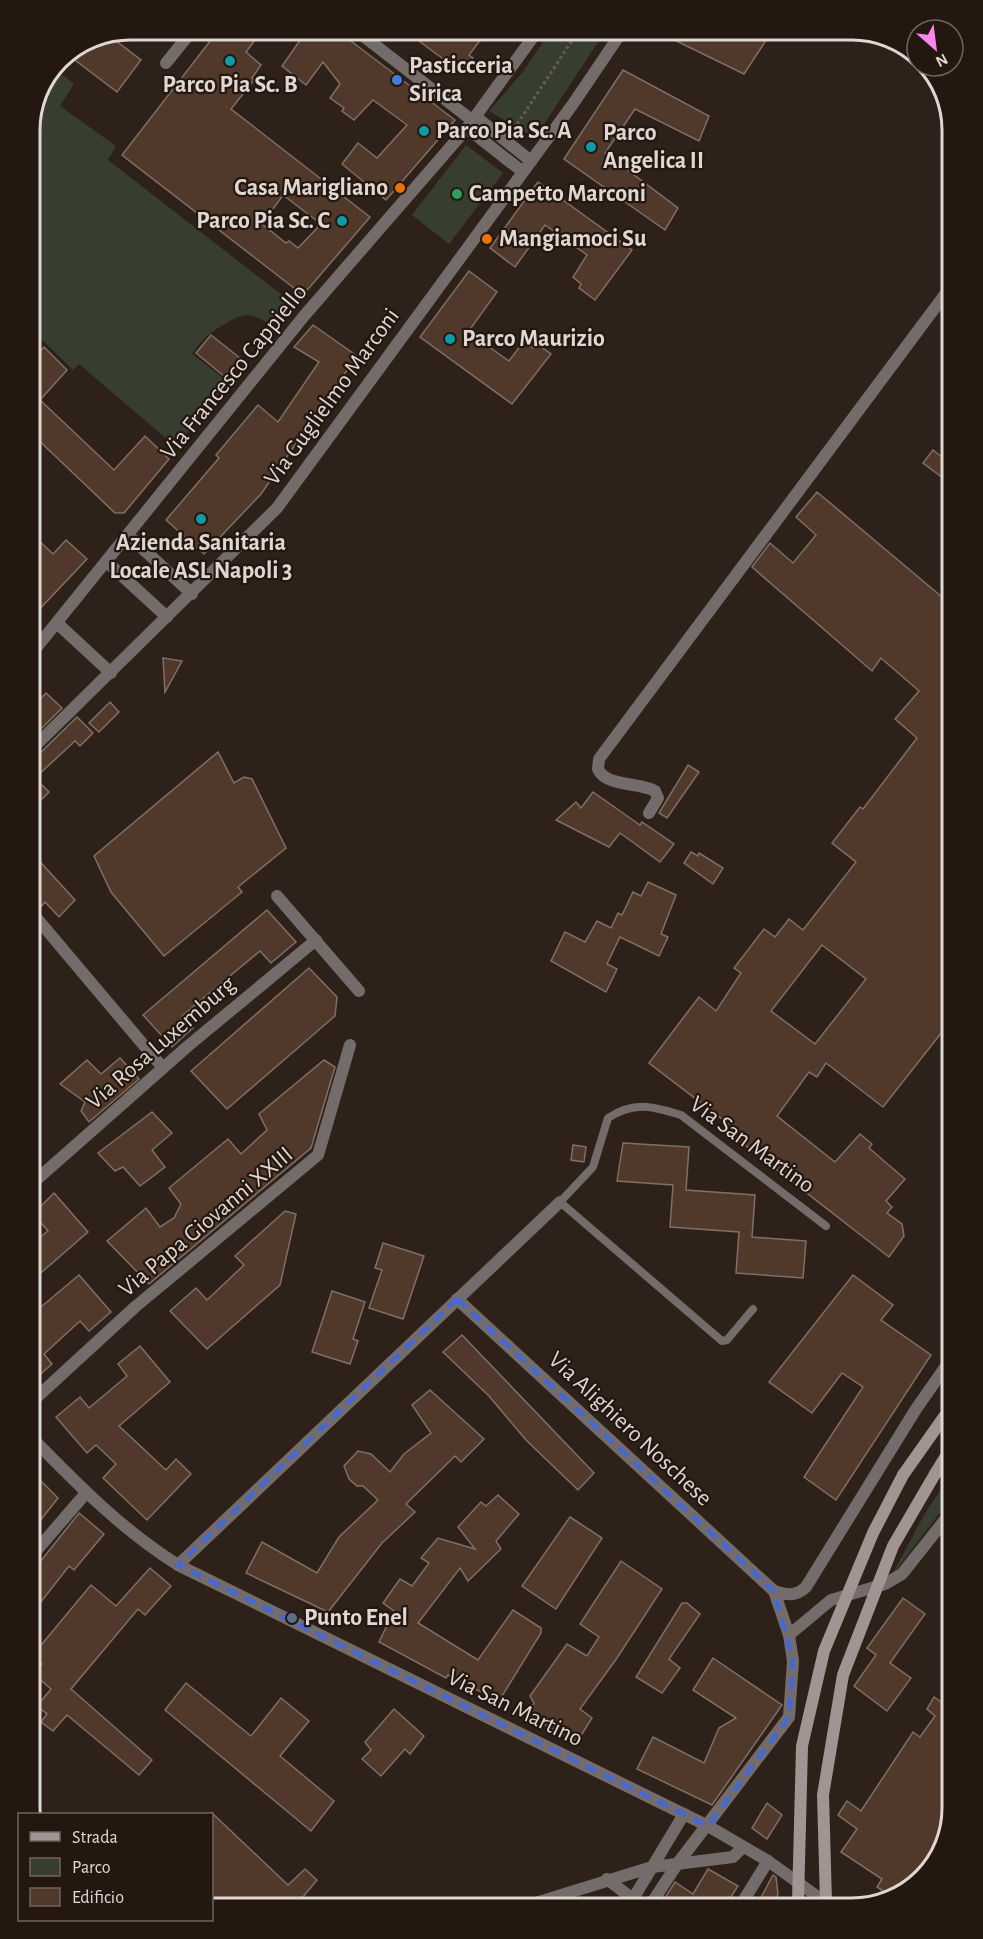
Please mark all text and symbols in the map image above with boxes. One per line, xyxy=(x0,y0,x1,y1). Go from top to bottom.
north arrow xyxy=(905,18,965,78)
text: N xyxy=(933,51,950,70)
marker: Parco Pia Sc. B xyxy=(223,54,237,68)
place label: Pasticceria Sirica xyxy=(409,54,513,106)
place label: Parco Pia Sc. B xyxy=(162,73,298,97)
marker: Pasticceria Sirica xyxy=(390,73,404,87)
place label: Parco Pia Sc. A xyxy=(436,119,572,143)
place label: Parco Angelica II xyxy=(603,121,704,173)
marker: Parco Pia Sc. A xyxy=(417,124,431,138)
marker: Parco Angelica II xyxy=(584,140,598,154)
place label: Casa Marigliano xyxy=(234,176,388,200)
marker: Casa Marigliano xyxy=(393,181,407,195)
place label: Campetto Marconi xyxy=(469,182,646,206)
marker: Campetto Marconi xyxy=(450,187,464,201)
place label: Parco Pia Sc. C xyxy=(196,209,331,233)
marker: Parco Pia Sc. C xyxy=(335,214,349,228)
place label: Mangiamoci Su xyxy=(499,227,647,251)
marker: Mangiamoci Su xyxy=(480,232,494,246)
street label: Via Francesco Cappiello xyxy=(156,280,312,464)
street label: Via Guglielmo Marconi xyxy=(260,304,404,490)
place label: Parco Maurizio xyxy=(462,327,605,351)
marker: Parco Maurizio xyxy=(443,332,457,346)
marker: Azienda Sanitaria Locale ASL Napoli 3 xyxy=(194,512,208,526)
place label: Azienda Sanitaria Locale ASL Napoli 3 xyxy=(110,531,292,583)
street label: Via Rosa Luxemburg xyxy=(82,972,240,1114)
street label: Via San Martino xyxy=(685,1092,819,1198)
street label: Via Papa Giovanni XXIII xyxy=(114,1142,298,1302)
street label: Via Alighiero Noschese xyxy=(544,1347,716,1511)
place label: Punto Enel xyxy=(304,1606,408,1630)
marker: Punto Enel xyxy=(285,1611,299,1625)
street label: Via San Martino xyxy=(444,1665,586,1751)
legend xyxy=(18,1813,213,1921)
text: Strada xyxy=(72,1829,118,1847)
text: Parco xyxy=(72,1859,111,1877)
text: Edificio xyxy=(72,1889,124,1907)

